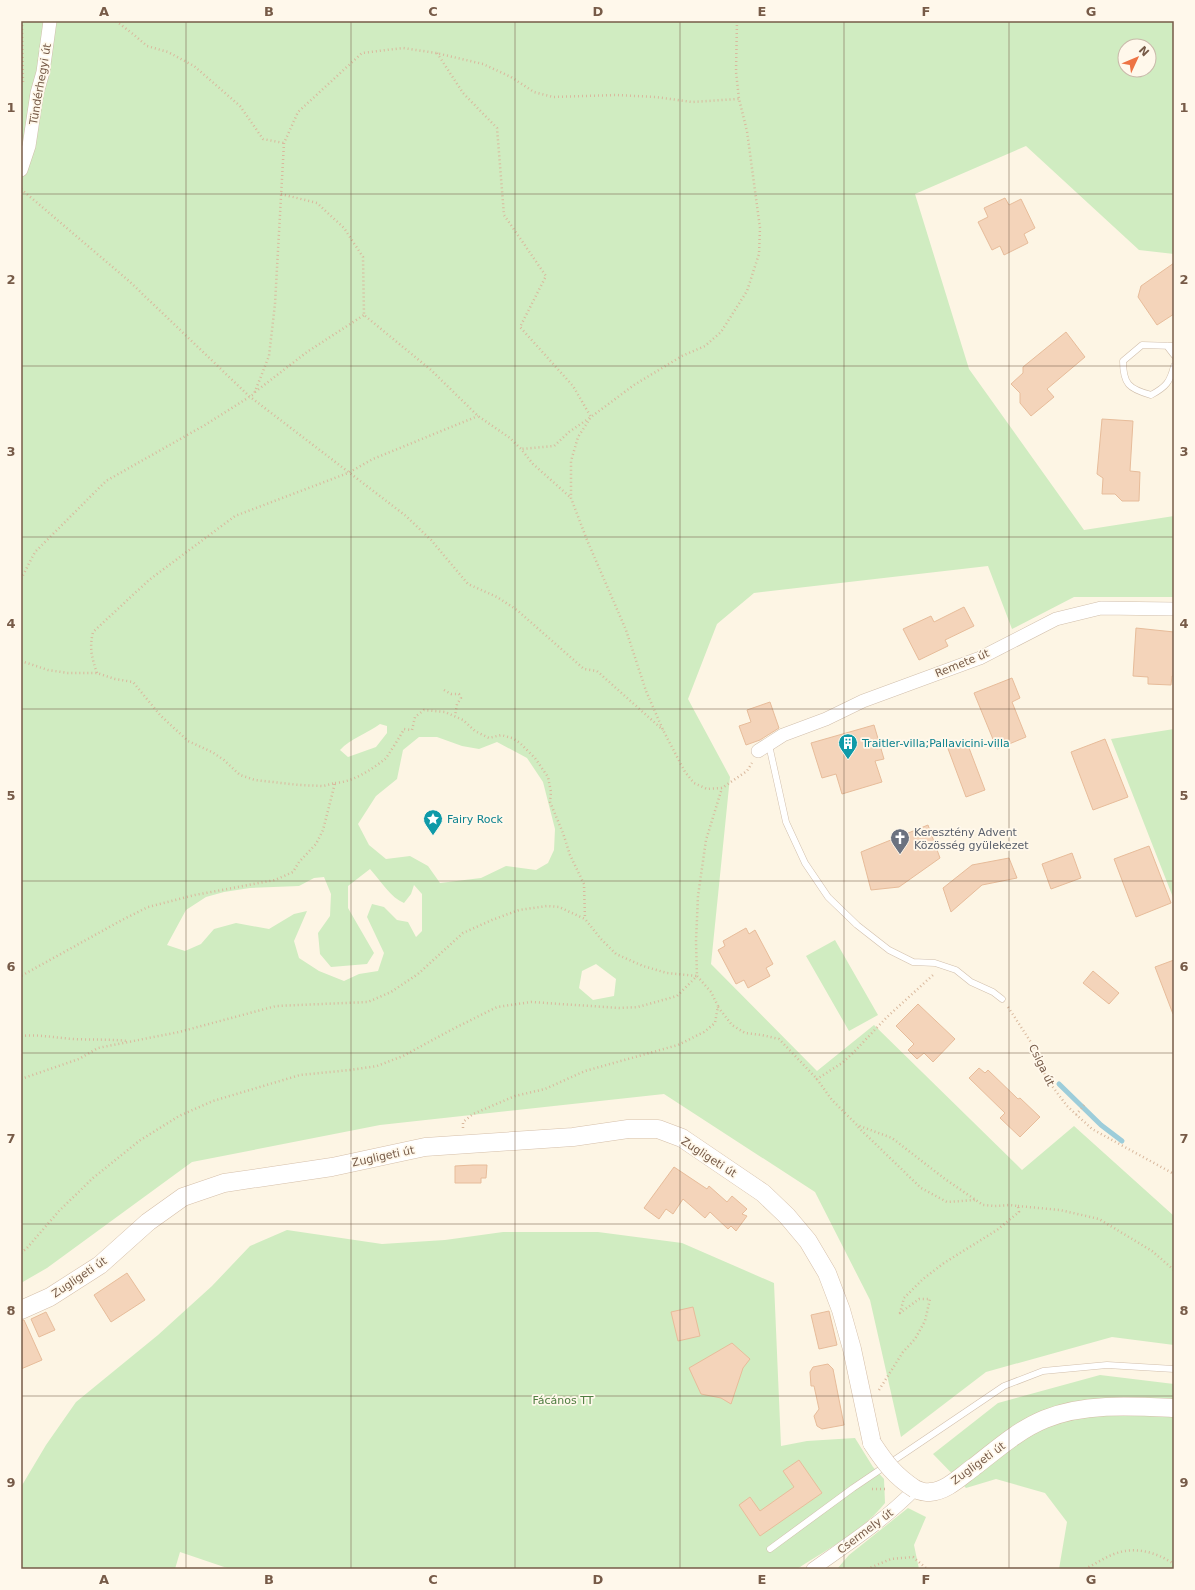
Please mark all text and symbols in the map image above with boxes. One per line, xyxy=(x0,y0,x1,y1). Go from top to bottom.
text: A xyxy=(99,4,109,19)
text: B xyxy=(264,4,274,19)
text: C xyxy=(428,4,438,19)
text: D xyxy=(593,4,604,19)
text: E xyxy=(758,4,766,19)
text: F xyxy=(922,4,930,19)
text: G xyxy=(1086,4,1096,19)
north arrow xyxy=(1117,38,1157,78)
street label: Tündérhegyi út xyxy=(27,42,54,127)
text: N xyxy=(1136,44,1152,59)
text: 1 xyxy=(6,100,16,115)
text: 1 xyxy=(1179,100,1189,115)
text: 2 xyxy=(6,272,16,287)
text: 2 xyxy=(1179,272,1189,287)
text: 3 xyxy=(6,444,16,459)
text: 3 xyxy=(1179,444,1189,459)
text: 4 xyxy=(6,616,16,631)
text: 4 xyxy=(1179,616,1189,631)
street label: Remete út xyxy=(933,646,992,680)
building icon: Traitler-villa;Pallavicini-villa xyxy=(837,732,859,760)
place label: Traitler-villa;Pallavicini-villa xyxy=(861,737,1010,750)
text: 5 xyxy=(6,788,16,803)
text: 5 xyxy=(1179,788,1189,803)
place icon: Fairy Rock xyxy=(422,808,444,836)
place label: Fairy Rock xyxy=(447,813,504,826)
place label: Keresztény Advent Közösség gyülekezet xyxy=(914,826,1029,852)
church icon: Keresztény Advent Közösség gyülekezet xyxy=(889,827,911,855)
text: 6 xyxy=(6,959,16,974)
text: 6 xyxy=(1179,959,1189,974)
street label: Csiga út xyxy=(1026,1042,1058,1089)
text: 7 xyxy=(6,1131,16,1146)
text: 7 xyxy=(1179,1131,1189,1146)
street label: Zugligeti út xyxy=(679,1135,739,1181)
street label: Zugligeti út xyxy=(351,1143,416,1169)
street label: Zugligeti út xyxy=(49,1254,110,1301)
text: 8 xyxy=(6,1303,16,1318)
text: 8 xyxy=(1179,1303,1189,1318)
park label: Fácános TT xyxy=(532,1394,594,1407)
street label: Zugligeti út xyxy=(949,1439,1008,1487)
text: 9 xyxy=(6,1475,16,1490)
text: 9 xyxy=(1179,1475,1189,1490)
street label: Csermely út xyxy=(835,1506,896,1557)
text: A xyxy=(99,1572,109,1587)
text: B xyxy=(264,1572,274,1587)
text: C xyxy=(428,1572,438,1587)
text: D xyxy=(593,1572,604,1587)
text: E xyxy=(758,1572,766,1587)
text: F xyxy=(922,1572,930,1587)
text: G xyxy=(1086,1572,1096,1587)

